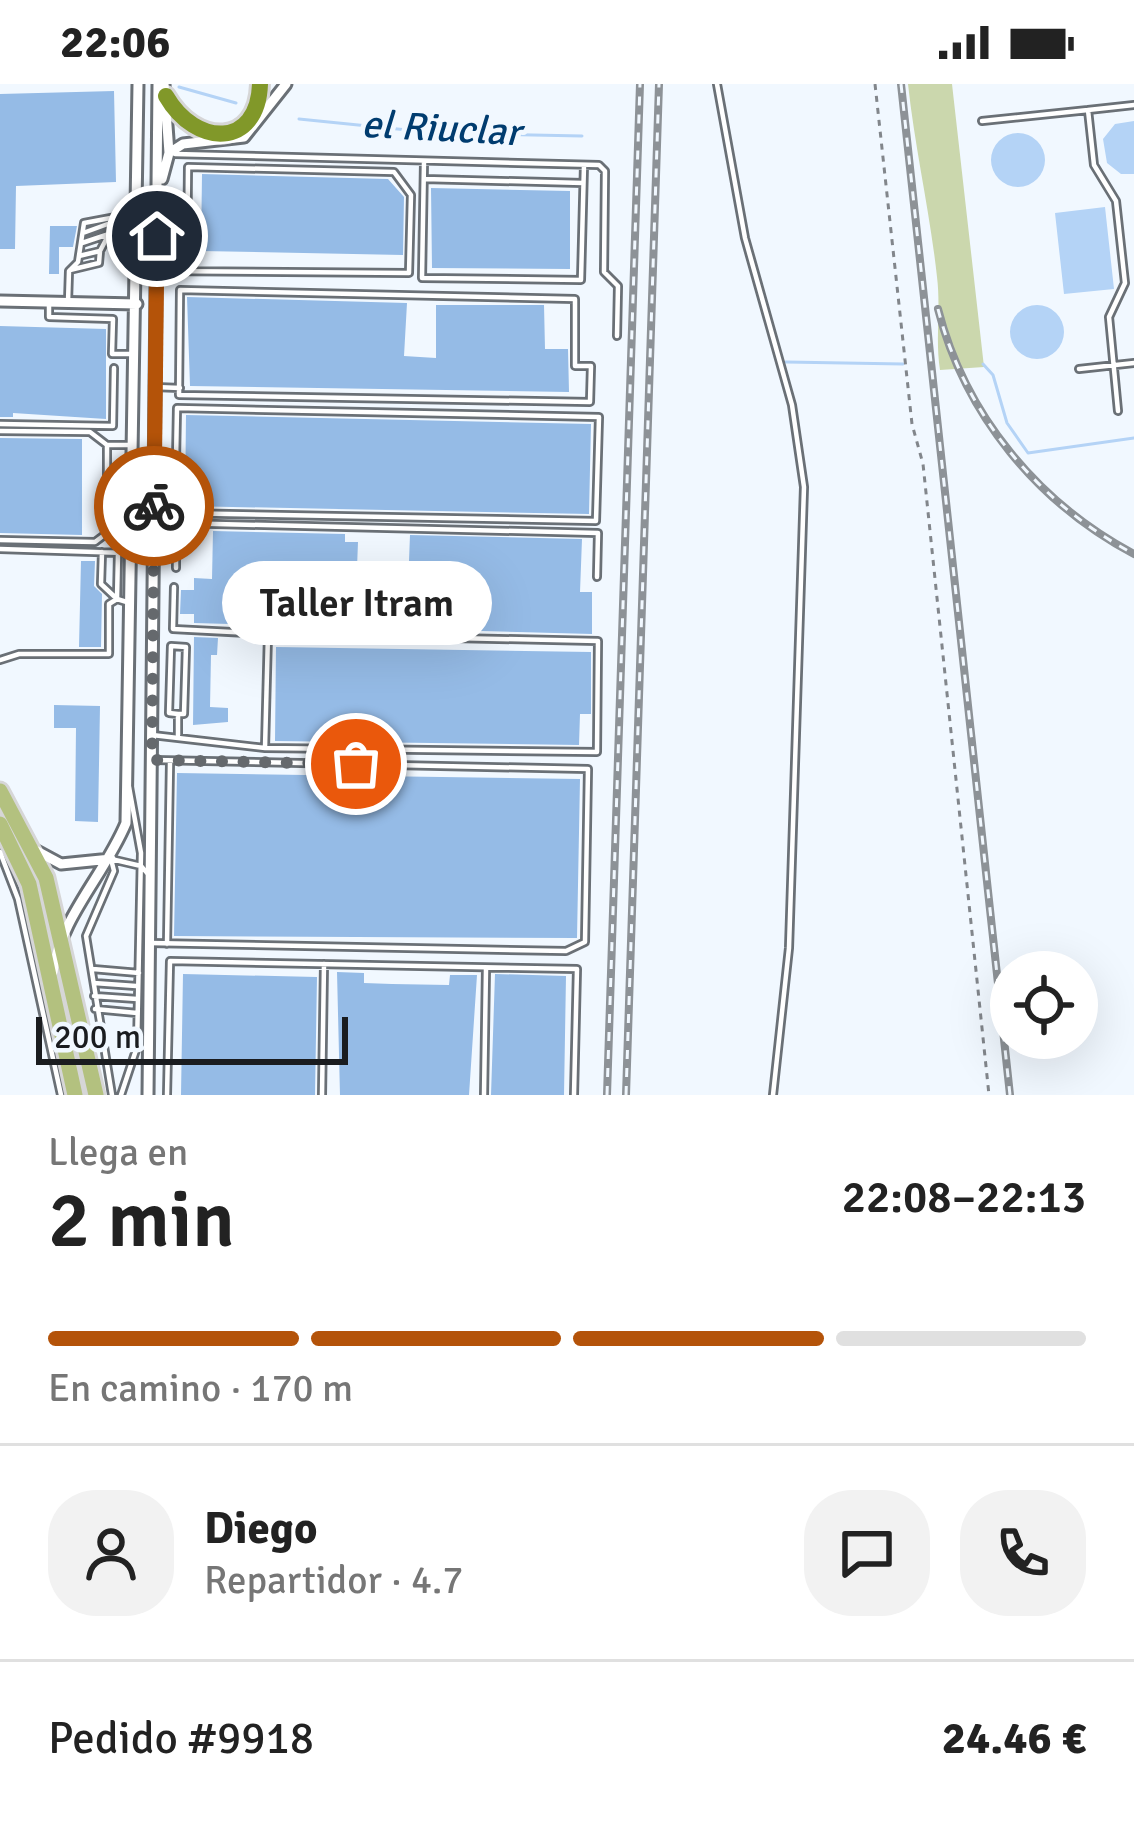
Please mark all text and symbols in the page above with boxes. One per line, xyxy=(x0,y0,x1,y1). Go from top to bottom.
text: 22:06 xyxy=(60,15,170,70)
water label: el Riuclar xyxy=(360,100,526,156)
pin xyxy=(106,185,208,287)
icon: home xyxy=(124,203,190,269)
courier xyxy=(94,446,214,566)
icon: bike xyxy=(121,473,187,539)
callout: Taller Itram xyxy=(221,560,491,644)
text: Taller Itram xyxy=(260,579,454,627)
pin xyxy=(305,713,407,815)
icon: bag xyxy=(323,731,389,797)
map controls xyxy=(990,951,1098,1059)
button: locate xyxy=(990,951,1098,1059)
scale bar xyxy=(36,1011,348,1064)
text: 200 m xyxy=(54,1017,141,1058)
text: Llega en xyxy=(48,1128,188,1176)
text: 22:08–22:13 xyxy=(842,1170,1086,1225)
text: 2 min xyxy=(48,1173,235,1269)
text: En camino · 170 m xyxy=(48,1364,353,1412)
button: person xyxy=(48,1490,174,1616)
button: chat xyxy=(804,1490,930,1616)
button: phone xyxy=(960,1490,1086,1616)
text: Diego xyxy=(204,1501,317,1556)
text: Repartidor · 4.7 xyxy=(204,1556,463,1604)
text: Pedido #9918 xyxy=(48,1711,314,1766)
text: 24.46 € xyxy=(942,1711,1086,1766)

